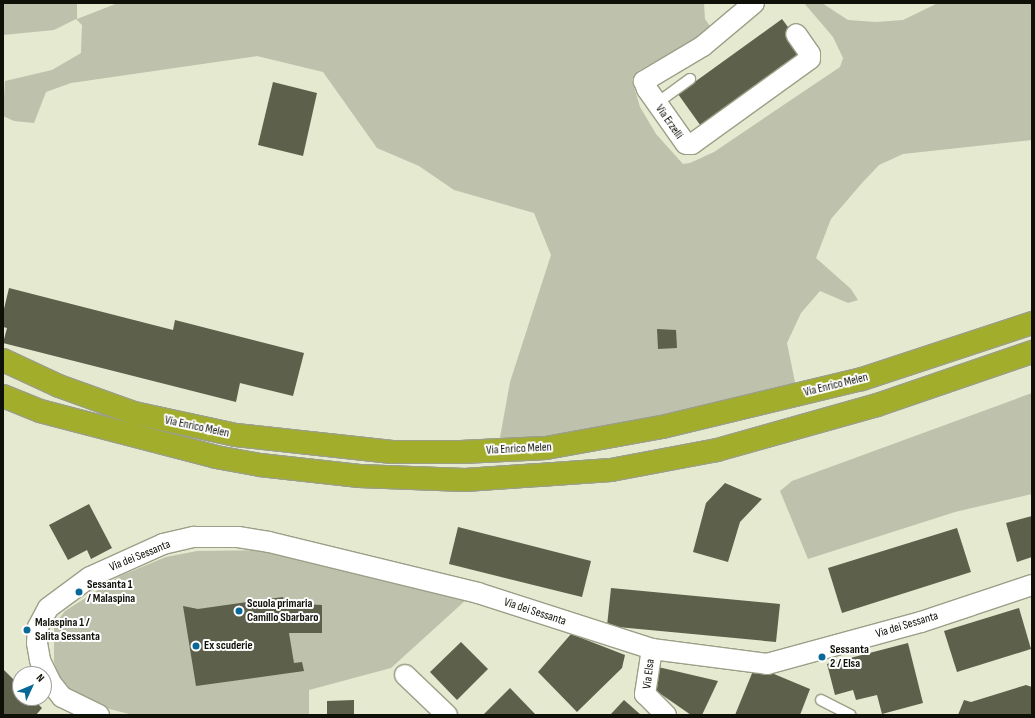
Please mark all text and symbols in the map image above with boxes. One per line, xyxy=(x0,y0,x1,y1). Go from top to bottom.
street label: Via Erzelli xyxy=(652,102,686,142)
street label: Via Enrico Melen xyxy=(802,370,870,400)
street label: Via Enrico Melen xyxy=(163,413,231,441)
street label: Via Enrico Melen xyxy=(486,440,552,458)
street label: Via dei Sessanta xyxy=(107,537,173,575)
place label: Sessanta 1 / Malaspina xyxy=(87,578,135,606)
marker: Sessanta 1 / Malaspina xyxy=(74,587,84,597)
street label: Via dei Sessanta xyxy=(502,595,568,629)
place label: Scuola primaria Camillo Sbarbaro xyxy=(247,597,318,625)
marker: Scuola primaria Camillo Sbarbaro xyxy=(234,606,244,616)
street label: Via dei Sessanta xyxy=(874,609,940,641)
place label: Malaspina 1 / Salita Sessanta xyxy=(35,616,100,644)
marker: Malaspina 1 / Salita Sessanta xyxy=(22,625,32,635)
place label: Ex scuderie xyxy=(204,639,253,653)
marker: Ex scuderie xyxy=(191,641,201,651)
place label: Sessanta 2 / Elsa xyxy=(830,643,869,671)
marker: Sessanta 2 / Elsa xyxy=(817,652,827,662)
street label: Via Elsa xyxy=(640,658,658,690)
north arrow xyxy=(12,666,52,706)
text: N xyxy=(34,671,47,685)

